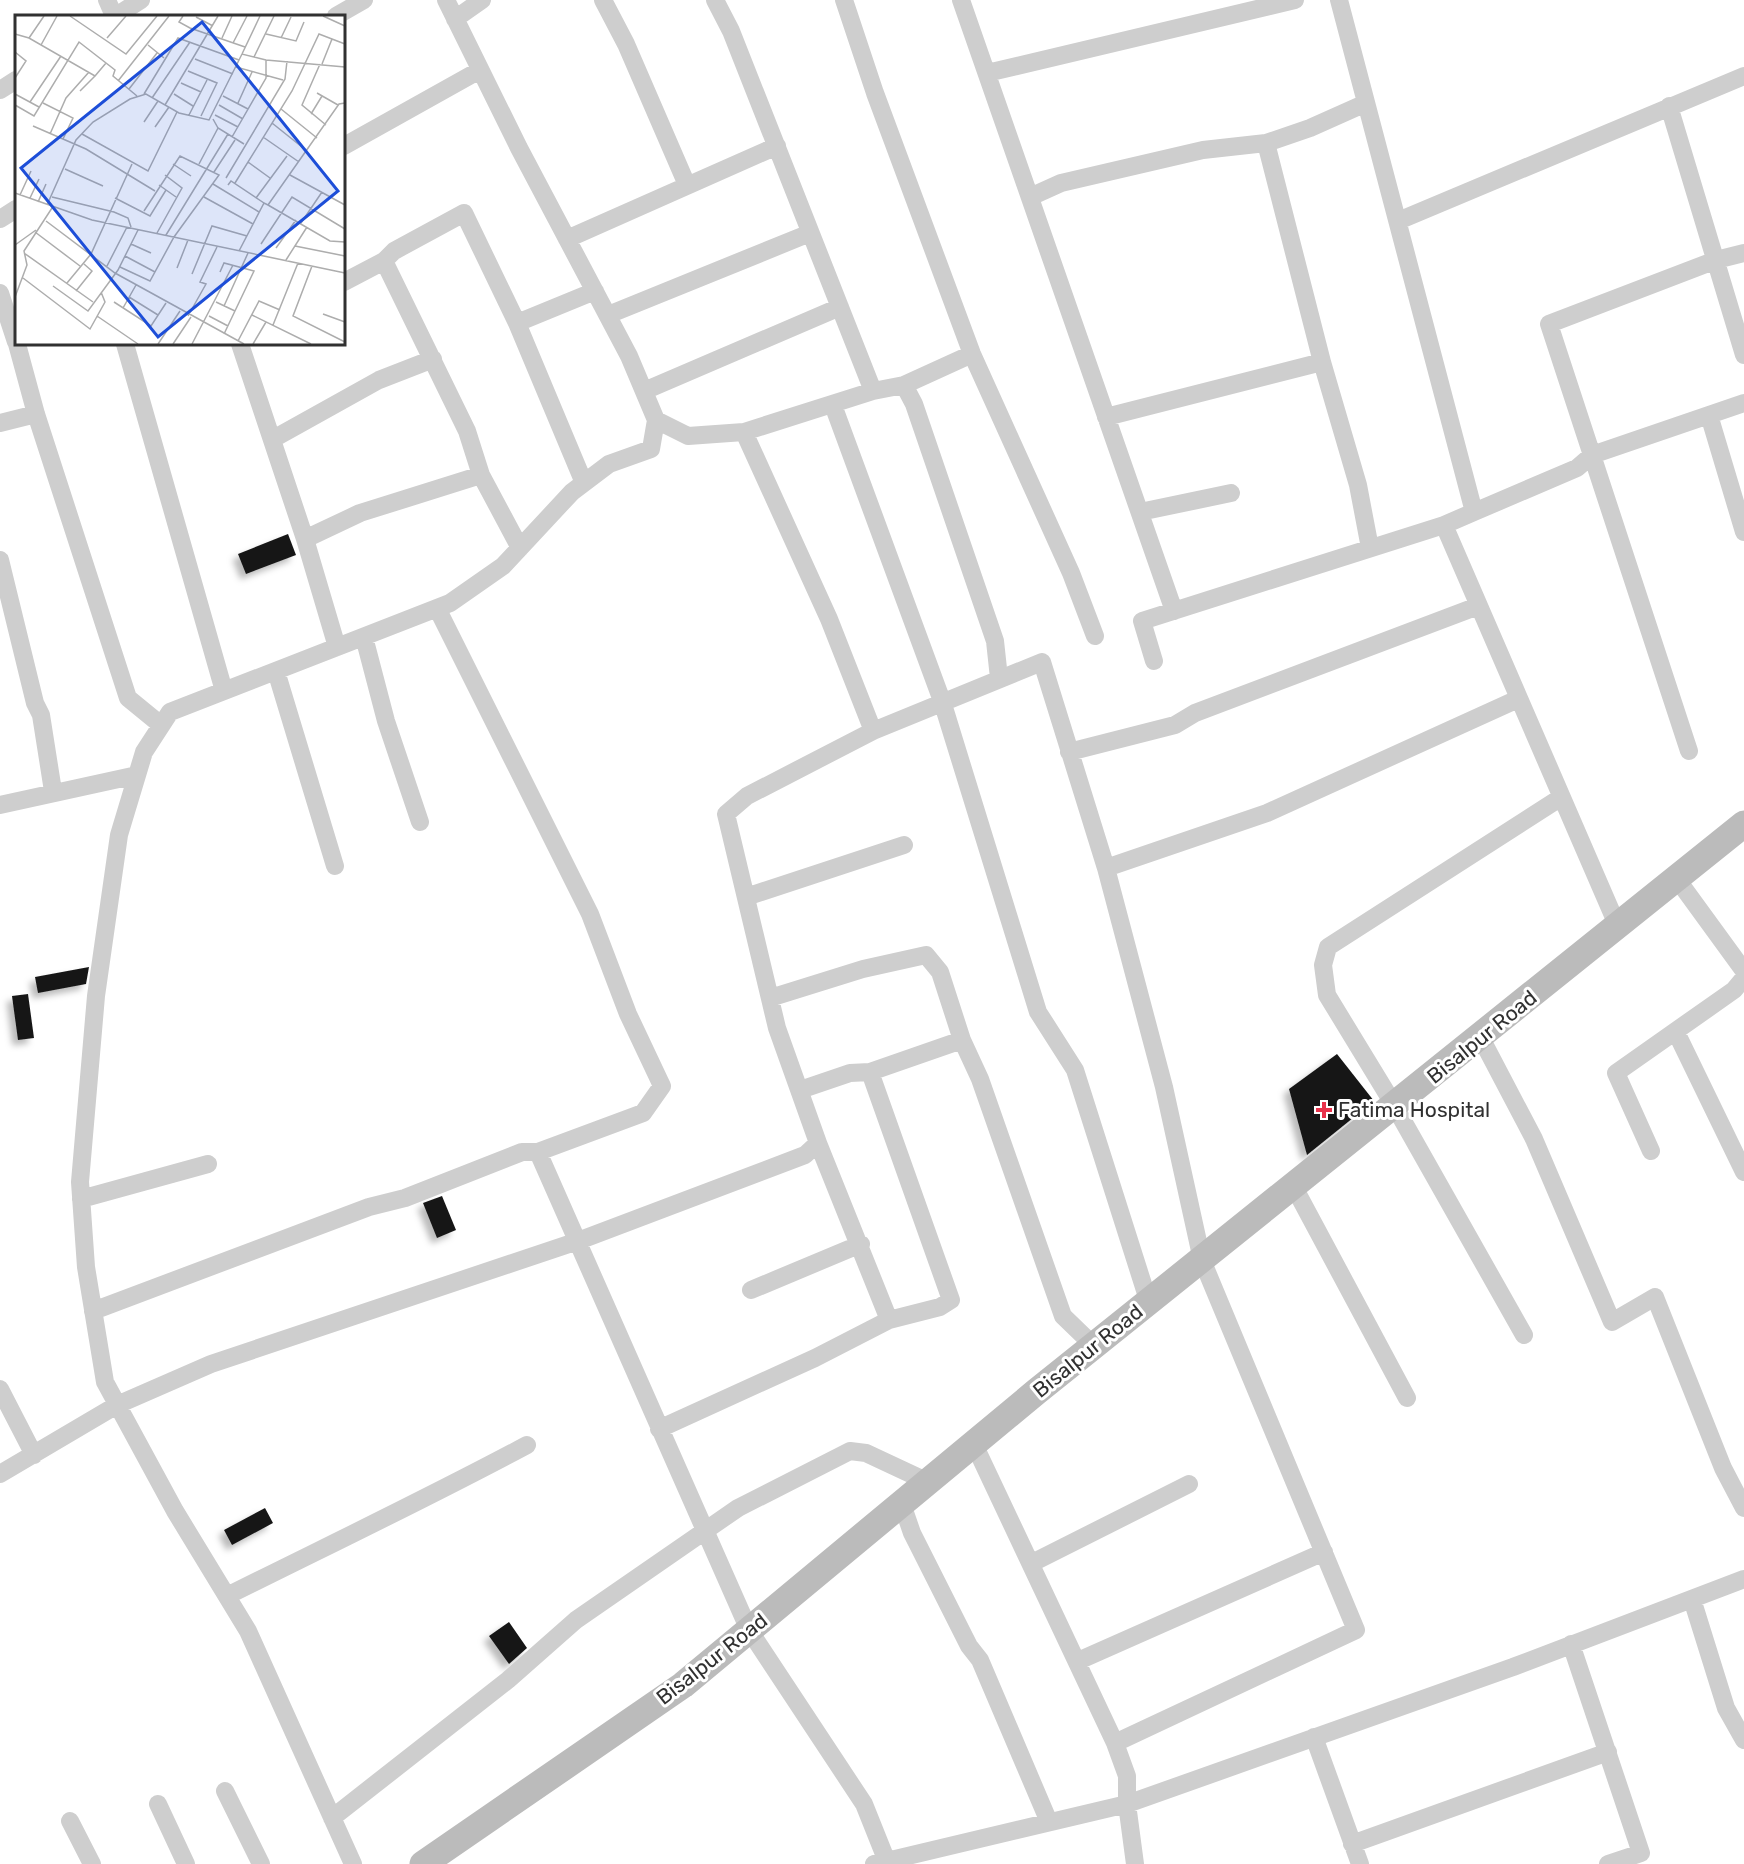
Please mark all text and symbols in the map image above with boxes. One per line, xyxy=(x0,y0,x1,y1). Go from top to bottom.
inset map xyxy=(15,15,345,345)
street label: Bisalpur Road xyxy=(1422,985,1542,1089)
place label: Fatima Hospital xyxy=(1338,1097,1490,1122)
marker: Fatima Hospital xyxy=(1315,1101,1333,1119)
street label: Bisalpur Road xyxy=(1028,1299,1148,1403)
street label: Bisalpur Road xyxy=(651,1607,772,1710)

